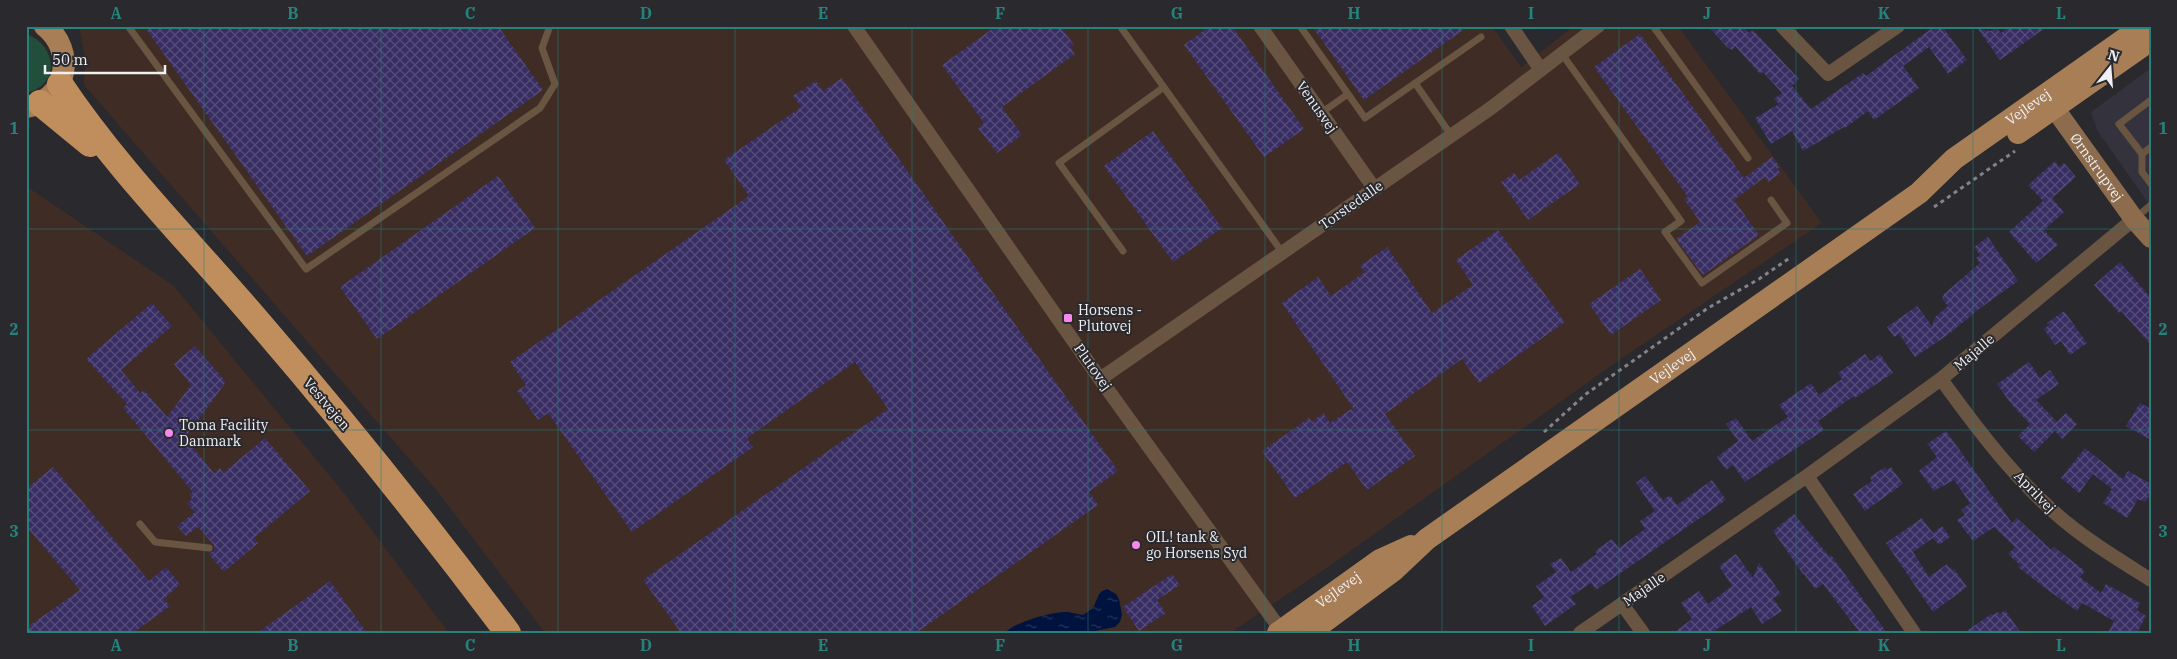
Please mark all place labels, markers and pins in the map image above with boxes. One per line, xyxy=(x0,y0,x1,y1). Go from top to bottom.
place label: Horsens - Plutovej xyxy=(1078,301,1142,335)
marker: Horsens - Plutovej xyxy=(1062,312,1074,324)
place label: Toma Facility Danmark xyxy=(179,416,269,450)
marker: Toma Facility Danmark xyxy=(163,427,175,439)
place label: OIL! tank & go Horsens Syd xyxy=(1146,528,1248,562)
marker: OIL! tank & go Horsens Syd xyxy=(1130,539,1142,551)

